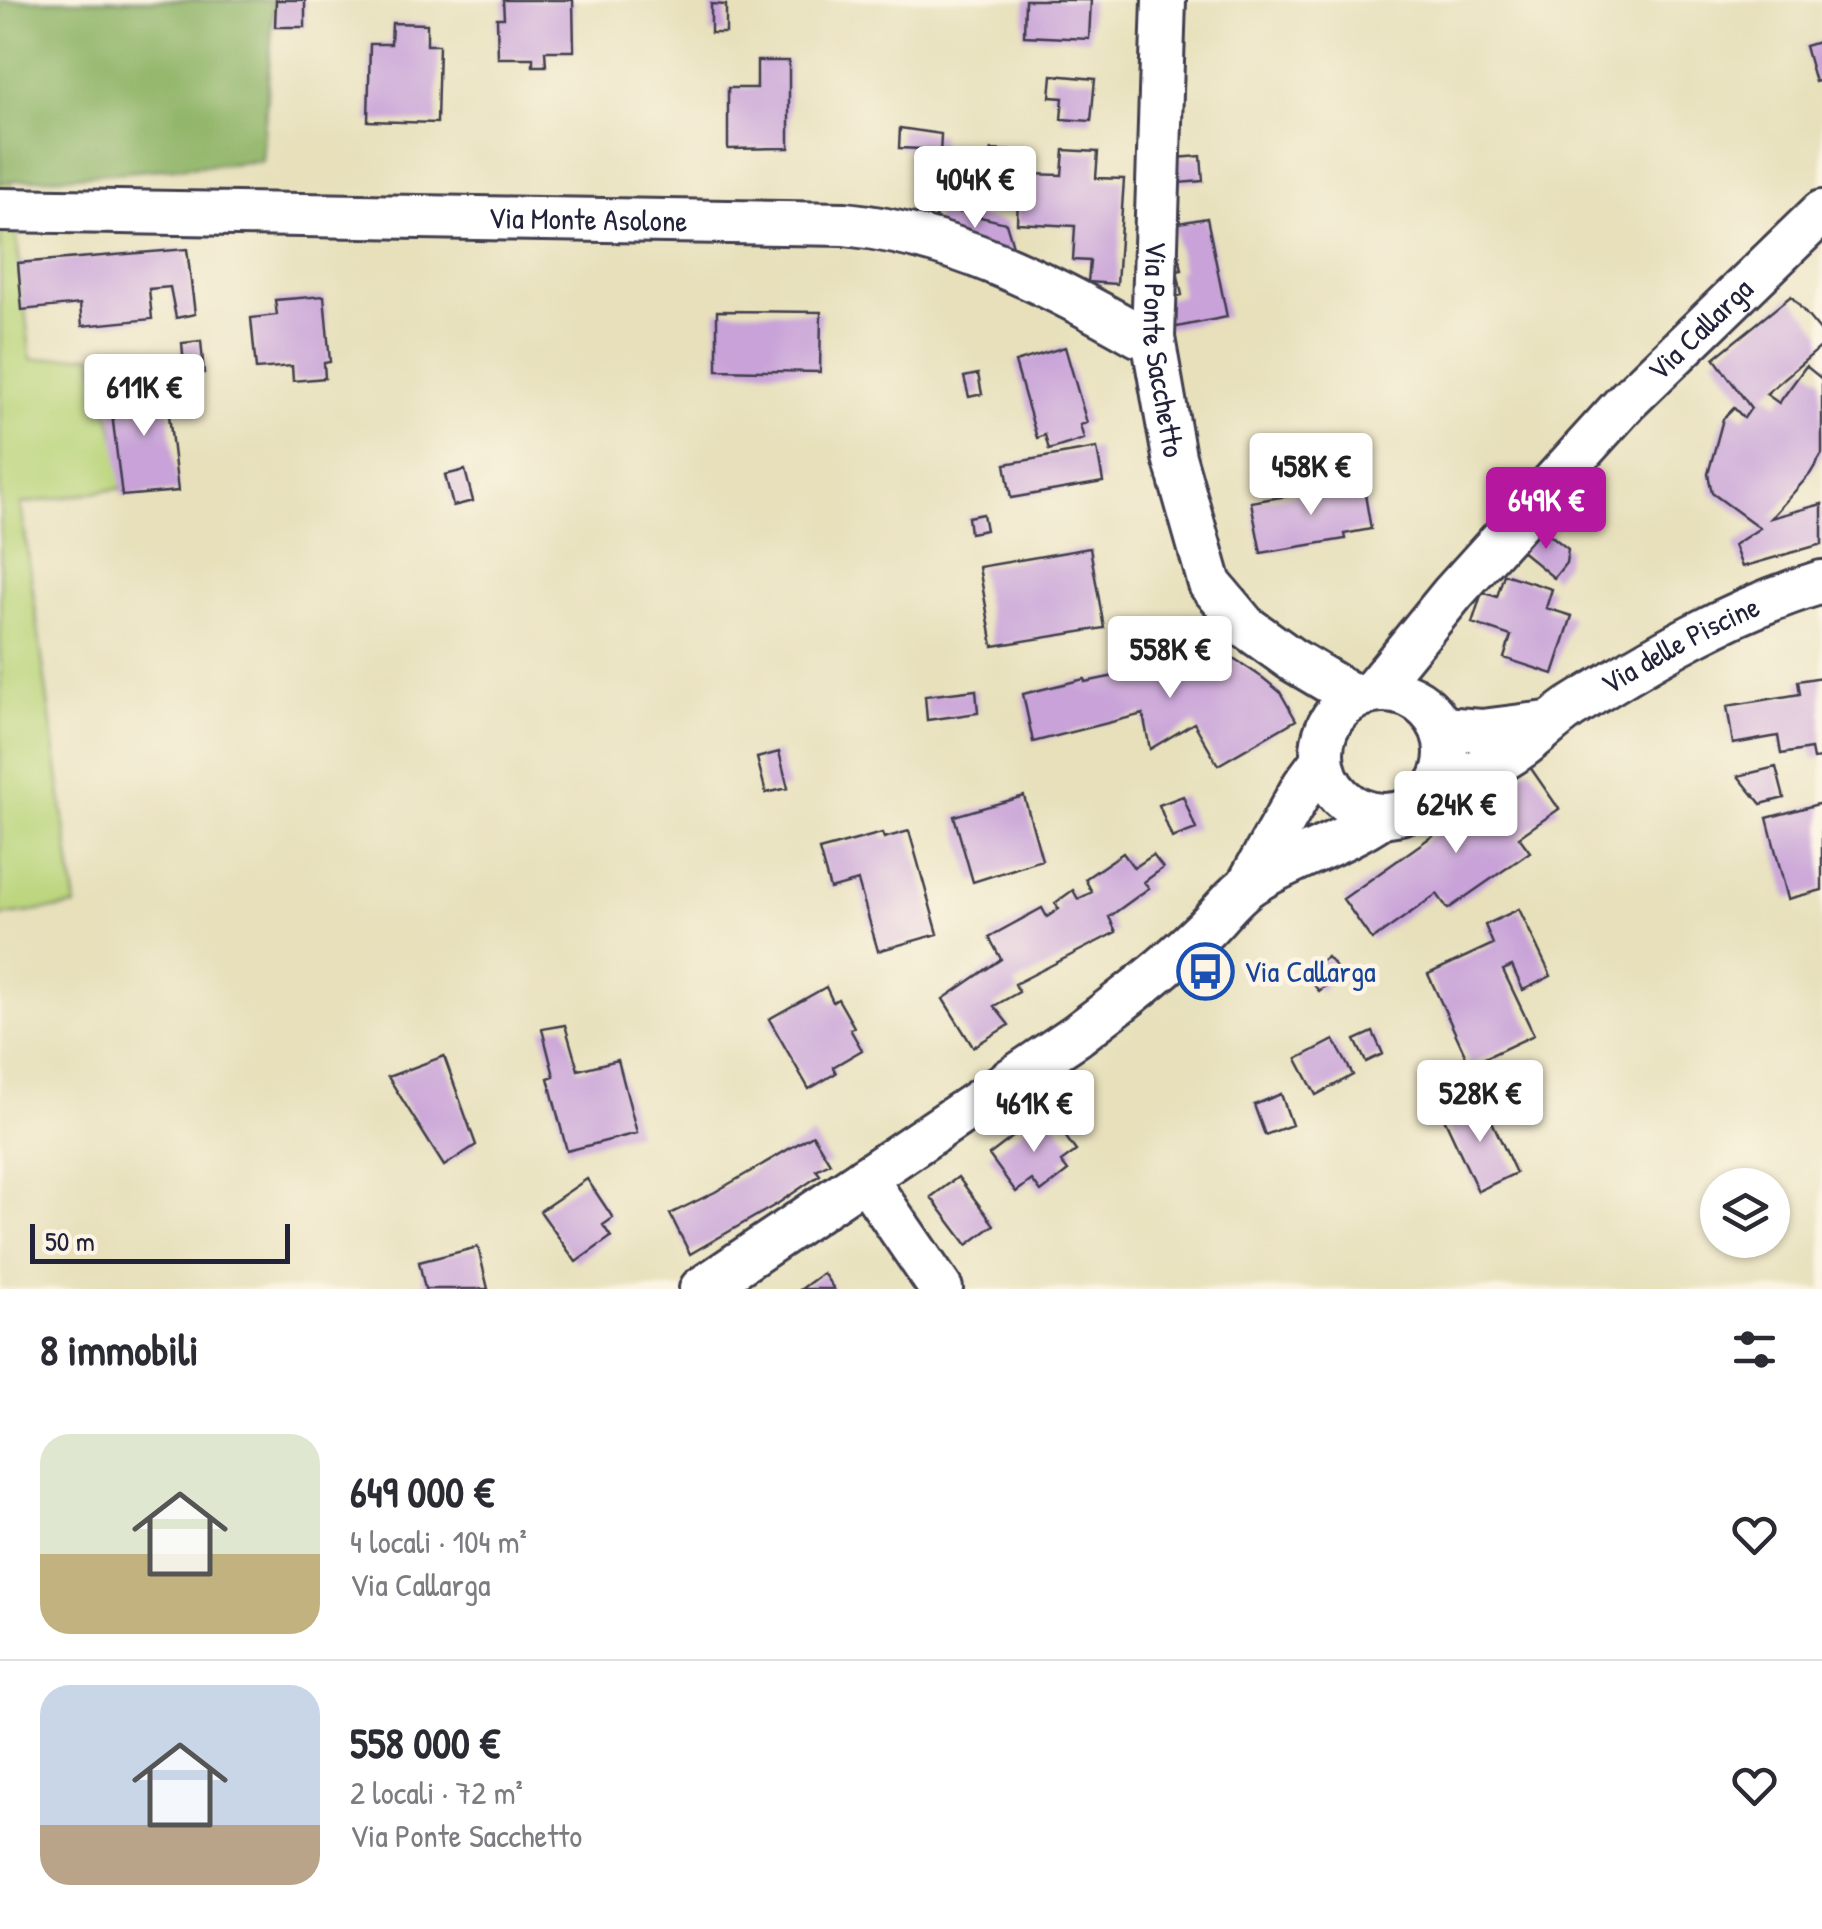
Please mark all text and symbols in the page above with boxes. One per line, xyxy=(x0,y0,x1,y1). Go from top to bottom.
pin: 404K € xyxy=(894,146,1056,231)
text: 404K € xyxy=(936,157,1014,200)
street label: Via Monte Asolone xyxy=(488,197,688,240)
street label: Via Ponte Sacchetto xyxy=(1134,240,1195,460)
street label: Via Callarga xyxy=(1639,269,1761,389)
pin: 611K € xyxy=(63,354,225,439)
text: 611K € xyxy=(106,365,182,408)
pin: 458K € xyxy=(1230,433,1392,518)
text: 458K € xyxy=(1272,444,1350,487)
pin: 649K € xyxy=(1465,467,1627,552)
text: 649K € xyxy=(1508,478,1584,521)
street label: Via delle Piscine xyxy=(1593,586,1765,703)
pin: 558K € xyxy=(1089,616,1251,701)
text: 558K € xyxy=(1130,627,1210,670)
pin: 624K € xyxy=(1375,771,1537,856)
text: 624K € xyxy=(1416,782,1496,825)
bus stop icon: Via Callarga xyxy=(1175,942,1235,1002)
place label: Via Callarga xyxy=(1244,951,1376,991)
pin: 528K € xyxy=(1399,1060,1561,1145)
pin: 461K € xyxy=(953,1070,1115,1155)
text: 528K € xyxy=(1439,1071,1521,1114)
text: 461K € xyxy=(996,1081,1072,1124)
map controls xyxy=(1700,1168,1790,1258)
button: layers xyxy=(1700,1168,1790,1258)
scale bar xyxy=(30,1219,290,1264)
text: 50 m xyxy=(45,1222,95,1260)
text: 8 immobili xyxy=(40,1321,199,1378)
icon: filters xyxy=(1727,1322,1782,1377)
text: 649 000 € xyxy=(350,1463,494,1520)
icon: home xyxy=(120,1474,240,1594)
icon: heart xyxy=(1727,1507,1782,1562)
text: 4 locali · 104 m² xyxy=(350,1520,527,1563)
text: Via Callarga xyxy=(350,1563,491,1606)
text: 558 000 € xyxy=(350,1714,500,1771)
icon: home xyxy=(120,1725,240,1845)
icon: heart xyxy=(1727,1758,1782,1813)
text: 2 locali · 72 m² xyxy=(350,1771,523,1814)
text: Via Ponte Sacchetto xyxy=(350,1814,582,1857)

